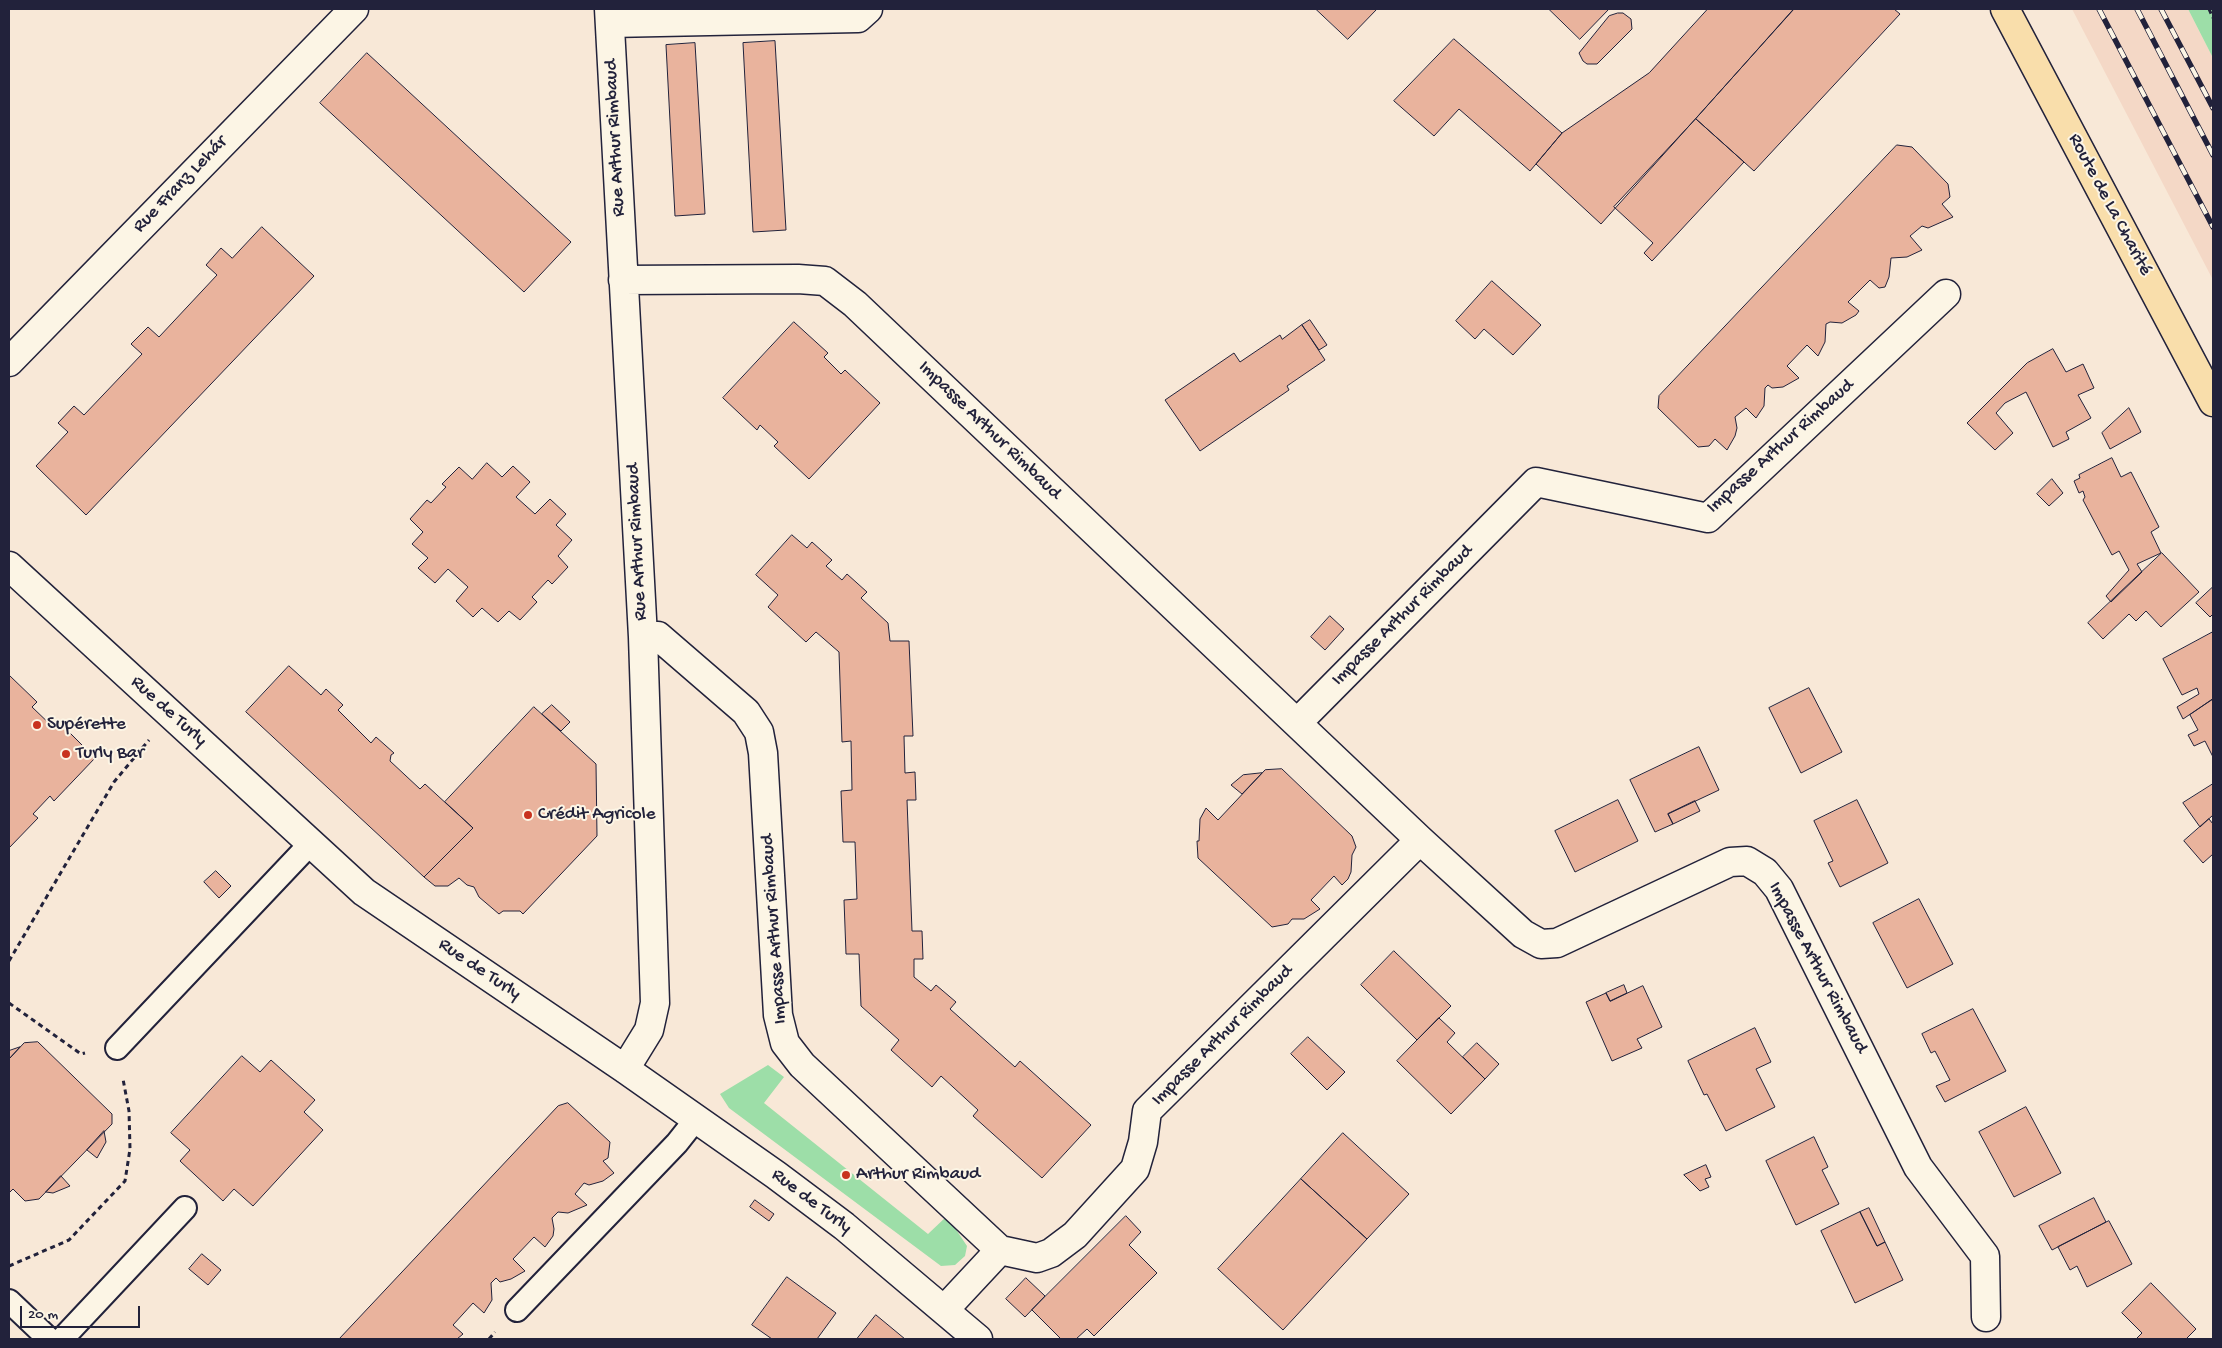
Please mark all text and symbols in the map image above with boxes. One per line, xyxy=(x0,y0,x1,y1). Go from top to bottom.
street label: Rue Arthur Rimbaud xyxy=(600,59,632,217)
street label: Route de La Charité xyxy=(2062,130,2156,280)
street label: Rue Franz Lehár xyxy=(129,132,233,238)
street label: Impasse Arthur Rimbaud xyxy=(913,357,1065,505)
street label: Impasse Arthur Rimbaud xyxy=(1703,375,1859,519)
street label: Rue Arthur Rimbaud xyxy=(622,463,654,621)
street label: Impasse Arthur Rimbaud xyxy=(1328,541,1478,691)
street label: Rue de Turly xyxy=(125,672,211,752)
place label: Supérette xyxy=(47,714,126,736)
marker: Supérette xyxy=(31,719,43,731)
place label: Turly Bar xyxy=(76,743,144,765)
marker: Turly Bar xyxy=(60,748,72,760)
place label: Crédit Agricole xyxy=(538,804,656,826)
marker: Crédit Agricole xyxy=(522,809,534,821)
street label: Impasse Arthur Rimbaud xyxy=(757,833,793,1025)
street label: Impasse Arthur Rimbaud xyxy=(1762,879,1872,1057)
street label: Rue de Turly xyxy=(433,934,525,1006)
street label: Impasse Arthur Rimbaud xyxy=(1148,961,1298,1111)
street label: Rue de Turly xyxy=(766,1164,856,1240)
place label: Arthur Rimbaud xyxy=(856,1164,980,1186)
marker: Arthur Rimbaud xyxy=(840,1169,852,1181)
scale bar xyxy=(22,1296,142,1328)
text: 20 m xyxy=(28,1306,58,1324)

